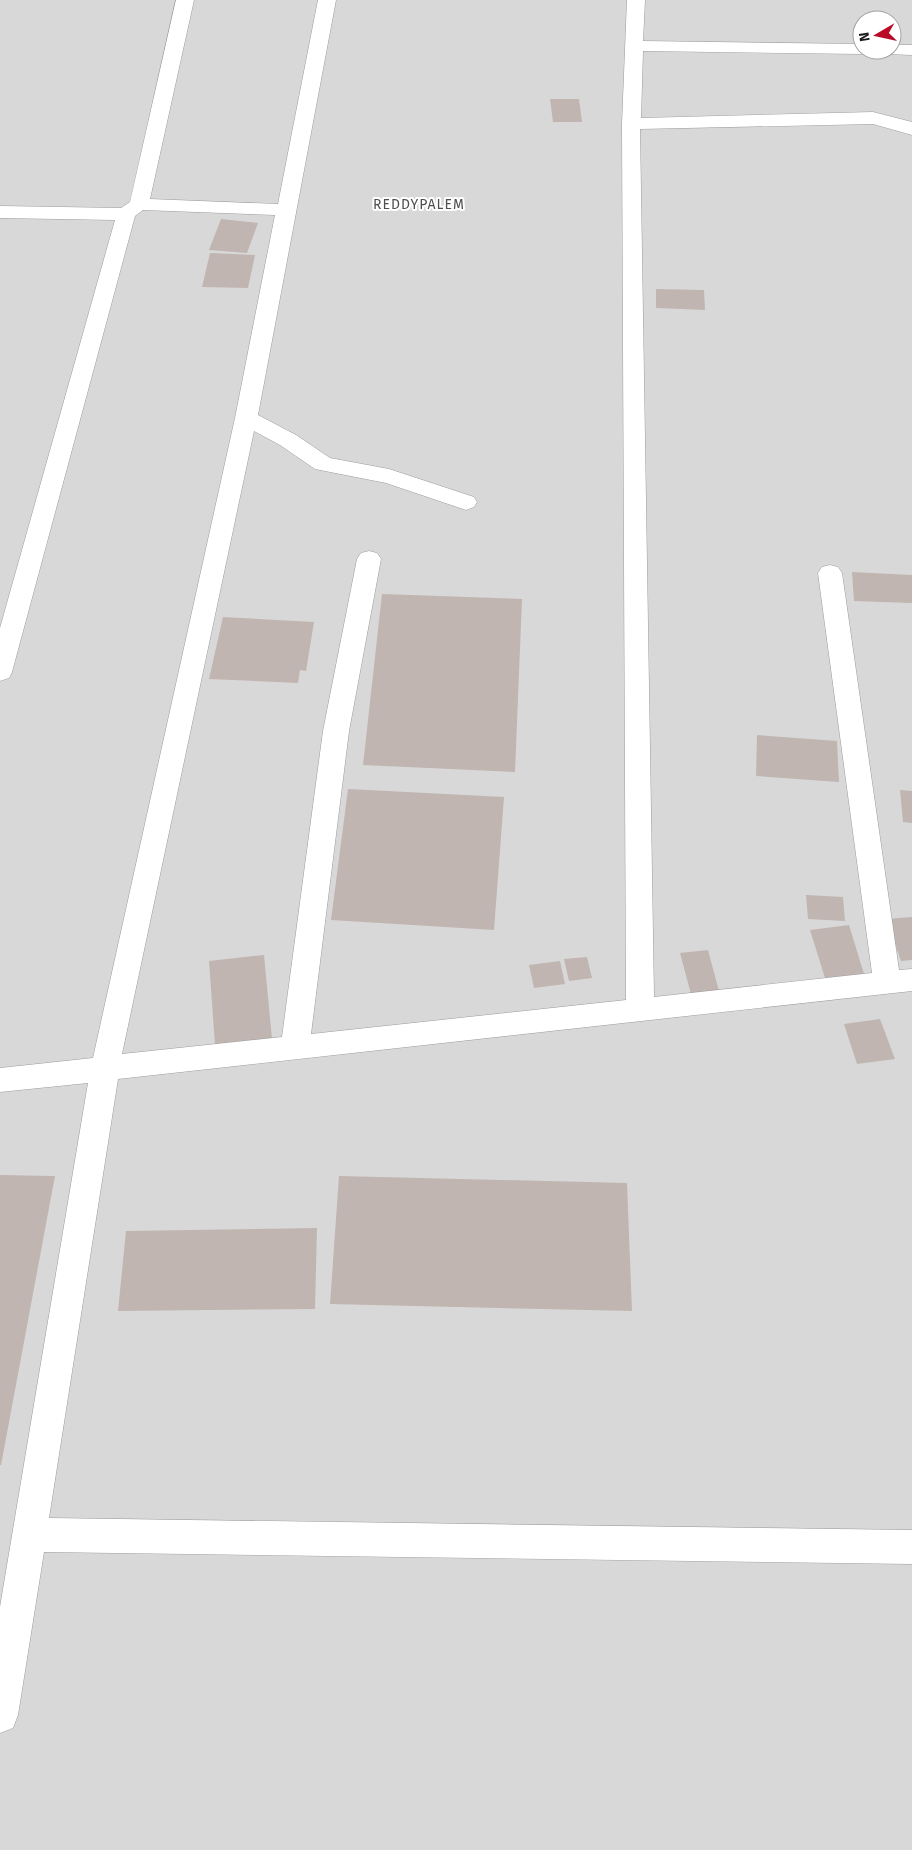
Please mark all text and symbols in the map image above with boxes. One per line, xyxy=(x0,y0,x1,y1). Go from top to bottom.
north arrow xyxy=(852,10,902,60)
text: N xyxy=(856,31,874,43)
district label: REDDYPALEM xyxy=(373,196,465,213)

